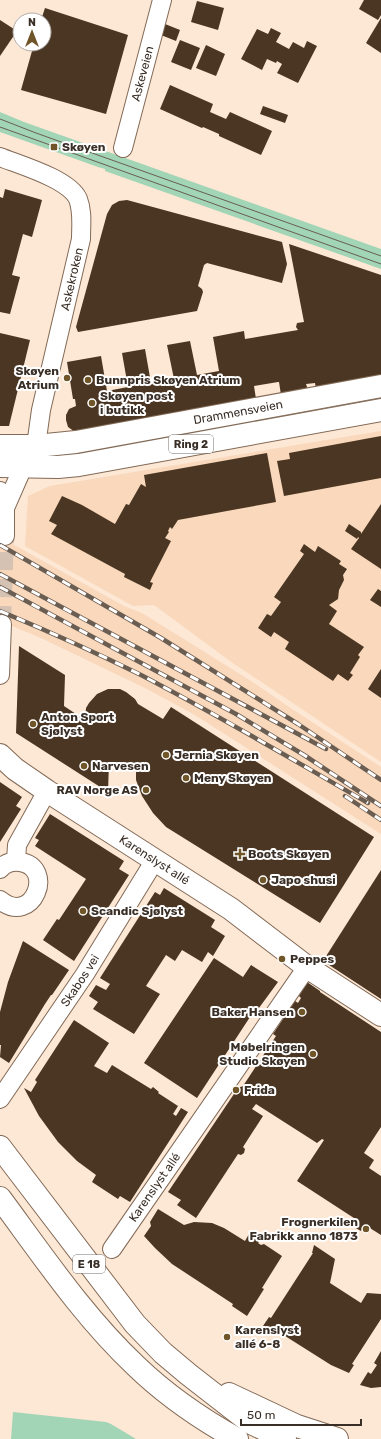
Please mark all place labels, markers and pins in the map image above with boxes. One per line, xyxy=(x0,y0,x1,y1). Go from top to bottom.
place label: Skøyen xyxy=(62,140,106,154)
marker: Skøyen xyxy=(49,142,59,152)
place label: Skøyen Atrium xyxy=(15,364,59,392)
marker: Skøyen Atrium xyxy=(62,373,72,383)
place label: Bunnpris Skøyen Atrium xyxy=(96,373,240,387)
marker: Bunnpris Skøyen Atrium xyxy=(83,375,93,385)
place label: Skøyen post i butikk xyxy=(100,389,174,417)
marker: Skøyen post i butikk xyxy=(87,398,97,408)
place label: Anton Sport Sjølyst xyxy=(41,710,115,738)
marker: Anton Sport Sjølyst xyxy=(28,719,38,729)
place label: Jernia Skøyen xyxy=(174,748,259,762)
marker: Jernia Skøyen xyxy=(161,750,171,760)
place label: Narvesen xyxy=(92,759,149,773)
marker: Narvesen xyxy=(79,761,89,771)
place label: Meny Skøyen xyxy=(194,771,272,785)
marker: Meny Skøyen xyxy=(181,773,191,783)
place label: RAV Norge AS xyxy=(56,783,138,797)
marker: RAV Norge AS xyxy=(141,785,151,795)
place label: Boots Skøyen xyxy=(248,847,330,861)
marker: Boots Skøyen xyxy=(235,849,245,859)
place label: Japo shusi xyxy=(271,873,336,887)
marker: Japo shusi xyxy=(258,875,268,885)
place label: Scandic Sjølyst xyxy=(91,904,183,918)
marker: Scandic Sjølyst xyxy=(78,906,88,916)
place label: Peppes xyxy=(290,952,334,966)
marker: Peppes xyxy=(277,954,287,964)
place label: Baker Hansen xyxy=(212,1005,294,1019)
marker: Baker Hansen xyxy=(297,1007,307,1017)
place label: Møbelringen Studio Skøyen xyxy=(219,1040,305,1068)
marker: Møbelringen Studio Skøyen xyxy=(308,1049,318,1059)
place label: Frida xyxy=(244,1083,275,1097)
marker: Frida xyxy=(231,1085,241,1095)
place label: Frognerkilen Fabrikk anno 1873 xyxy=(249,1215,358,1243)
marker: Frognerkilen Fabrikk anno 1873 xyxy=(361,1224,371,1234)
place label: Karenslyst allé 6-8 xyxy=(235,1323,300,1351)
marker: Karenslyst allé 6-8 xyxy=(222,1332,232,1342)

